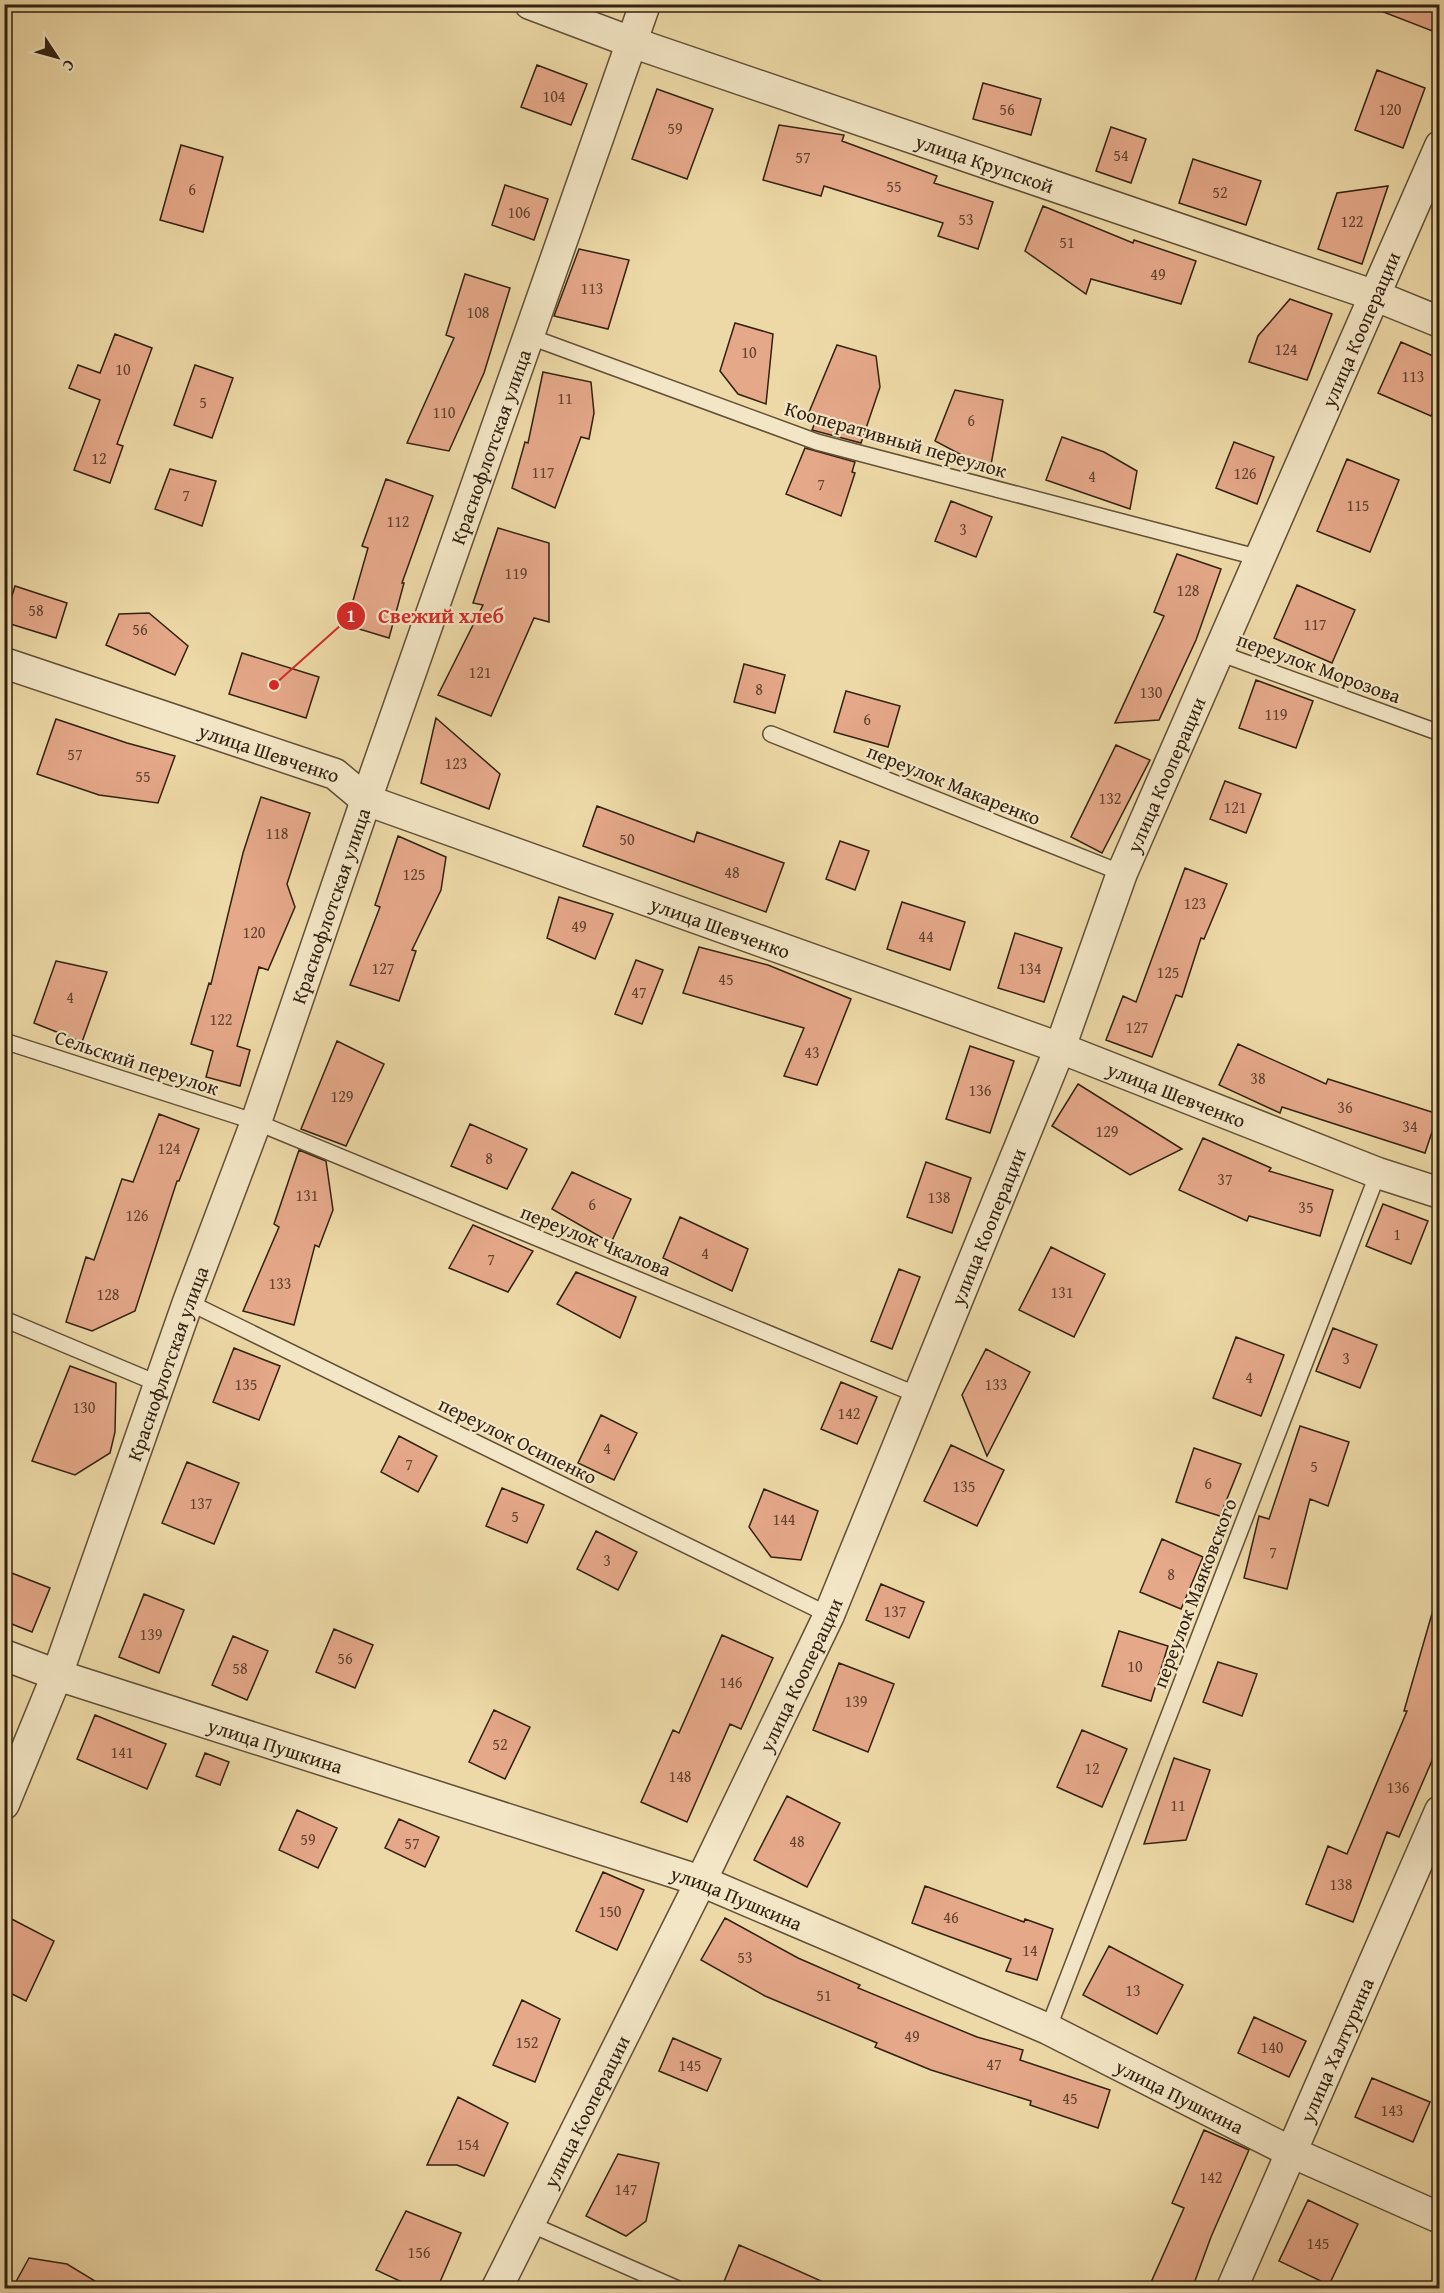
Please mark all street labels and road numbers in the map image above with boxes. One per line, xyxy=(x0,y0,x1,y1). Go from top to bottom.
street label: улица Крупской xyxy=(911,125,1058,200)
street label: улица Кооперации xyxy=(1313,247,1407,413)
street label: Краснофлотская улица xyxy=(442,345,538,548)
street label: Кооперативный переулок xyxy=(782,393,1011,485)
street label: переулок Морозова xyxy=(1233,624,1405,710)
street label: улица Кооперации xyxy=(1118,692,1212,858)
street label: улица Шевченко xyxy=(194,715,344,789)
street label: переулок Макаренко xyxy=(863,736,1045,832)
street label: Краснофлотская улица xyxy=(283,803,377,1007)
street label: улица Шевченко xyxy=(646,888,794,965)
street label: Сельский переулок xyxy=(51,1022,223,1102)
street label: улица Шевченко xyxy=(1102,1053,1250,1134)
street label: улица Кооперации xyxy=(942,1143,1032,1310)
street label: переулок Чкалова xyxy=(516,1197,676,1284)
street label: Краснофлотская улица xyxy=(119,1261,215,1465)
street label: переулок Осипенко xyxy=(434,1389,602,1491)
street label: переулок Маяковского xyxy=(1144,1494,1244,1692)
street label: улица Кооперации xyxy=(750,1593,849,1757)
street label: улица Пушкина xyxy=(203,1709,347,1780)
street label: улица Пушкина xyxy=(666,1857,808,1937)
street label: улица Халтурина xyxy=(1291,1972,1380,2127)
street label: улица Кооперации xyxy=(535,2030,636,2193)
street label: улица Пушкина xyxy=(1110,2051,1250,2141)

